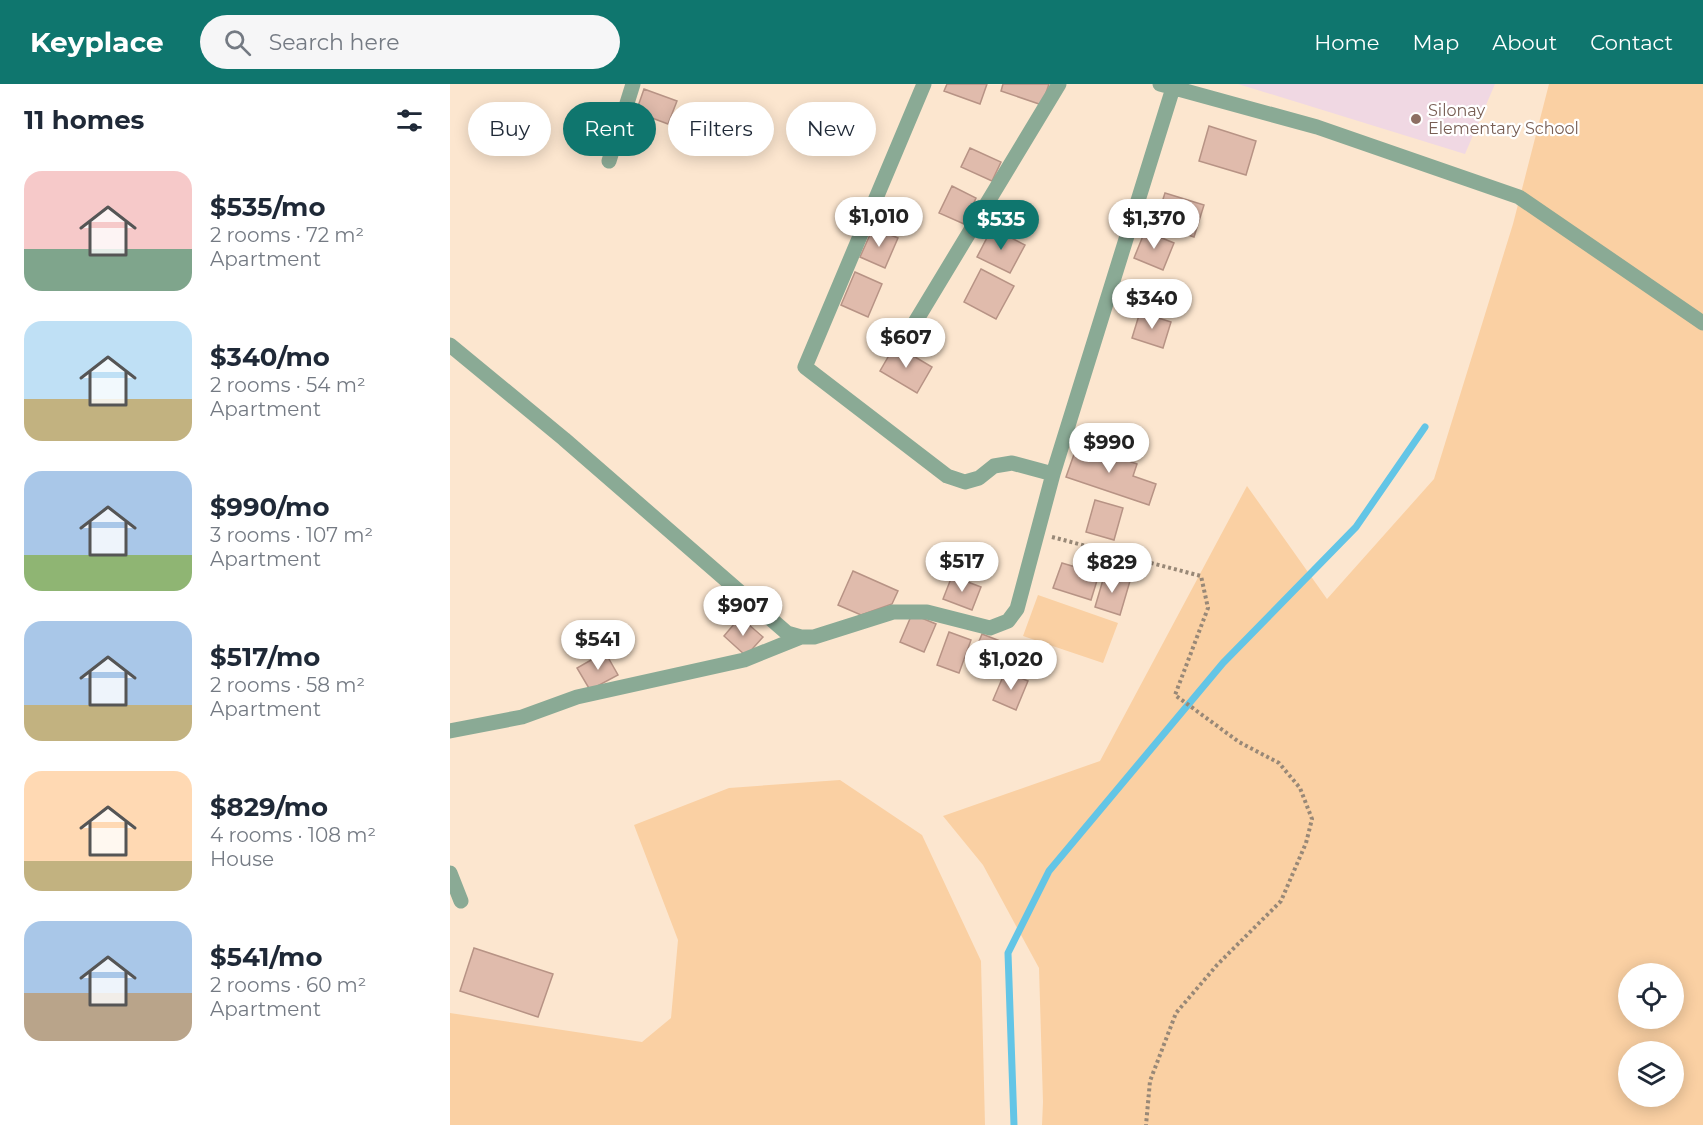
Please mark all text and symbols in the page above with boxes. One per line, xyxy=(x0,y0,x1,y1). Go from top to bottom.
search box xyxy=(200,15,620,69)
text: Keyplace xyxy=(30,25,164,59)
icon: search xyxy=(221,26,254,59)
text: Search here xyxy=(269,29,400,56)
text: Home xyxy=(1314,30,1379,55)
text: Map xyxy=(1412,30,1459,55)
text: About xyxy=(1492,30,1557,55)
text: Contact xyxy=(1590,30,1673,55)
place label: Silonay Elementary School xyxy=(1428,101,1579,138)
chip: Buy xyxy=(468,102,551,156)
chip: Rent xyxy=(563,102,656,156)
chip: Filters xyxy=(668,102,774,156)
chip: New xyxy=(786,102,876,156)
text: 11 homes xyxy=(24,104,144,136)
icon: filters xyxy=(393,104,426,137)
marker: Silonay Elementary School xyxy=(1409,112,1423,126)
text: $535/mo xyxy=(210,191,325,223)
icon: home xyxy=(72,195,144,267)
pin: $1,010 xyxy=(830,197,928,248)
pin: $1,370 xyxy=(1105,199,1203,250)
pin: $535 xyxy=(965,200,1037,251)
text: $1,010 xyxy=(849,204,909,228)
text: $1,370 xyxy=(1122,206,1186,230)
text: $535 xyxy=(977,207,1025,231)
text: 2 rooms · 72 m² xyxy=(210,223,364,247)
text: Apartment xyxy=(210,247,321,271)
pin: $340 xyxy=(1116,279,1188,330)
text: $340 xyxy=(1126,286,1178,310)
pin: $607 xyxy=(870,318,942,369)
text: $607 xyxy=(880,325,932,349)
text: $340/mo xyxy=(210,341,330,373)
icon: home xyxy=(72,345,144,417)
text: 2 rooms · 54 m² xyxy=(210,373,366,397)
text: Apartment xyxy=(210,397,321,421)
pin: $990 xyxy=(1073,423,1145,474)
text: $990 xyxy=(1083,430,1135,454)
text: $990/mo xyxy=(210,491,330,523)
icon: home xyxy=(72,495,144,567)
text: 3 rooms · 107 m² xyxy=(210,523,373,547)
pin: $517 xyxy=(926,542,998,593)
pin: $829 xyxy=(1076,543,1148,594)
text: Apartment xyxy=(210,547,321,571)
text: $517 xyxy=(940,549,984,573)
text: $829 xyxy=(1087,550,1137,574)
pin: $907 xyxy=(707,586,779,637)
text: $907 xyxy=(717,593,769,617)
pin: $541 xyxy=(562,620,634,671)
text: $541 xyxy=(575,627,621,651)
pin: $1,020 xyxy=(962,640,1060,691)
text: $517/mo xyxy=(210,641,320,673)
icon: home xyxy=(72,645,144,717)
text: $1,020 xyxy=(979,647,1043,671)
text: 2 rooms · 58 m² xyxy=(210,673,365,697)
text: Apartment xyxy=(210,697,321,721)
text: $829/mo xyxy=(210,791,328,823)
icon: home xyxy=(72,795,144,867)
text: 4 rooms · 108 m² xyxy=(210,823,376,847)
text: House xyxy=(210,847,274,871)
text: $541/mo xyxy=(210,941,322,973)
icon: home xyxy=(72,945,144,1017)
map controls xyxy=(1618,963,1684,1107)
button: locate xyxy=(1618,963,1684,1029)
text: 2 rooms · 60 m² xyxy=(210,973,366,997)
text: Apartment xyxy=(210,997,321,1021)
button: layers xyxy=(1618,1041,1684,1107)

